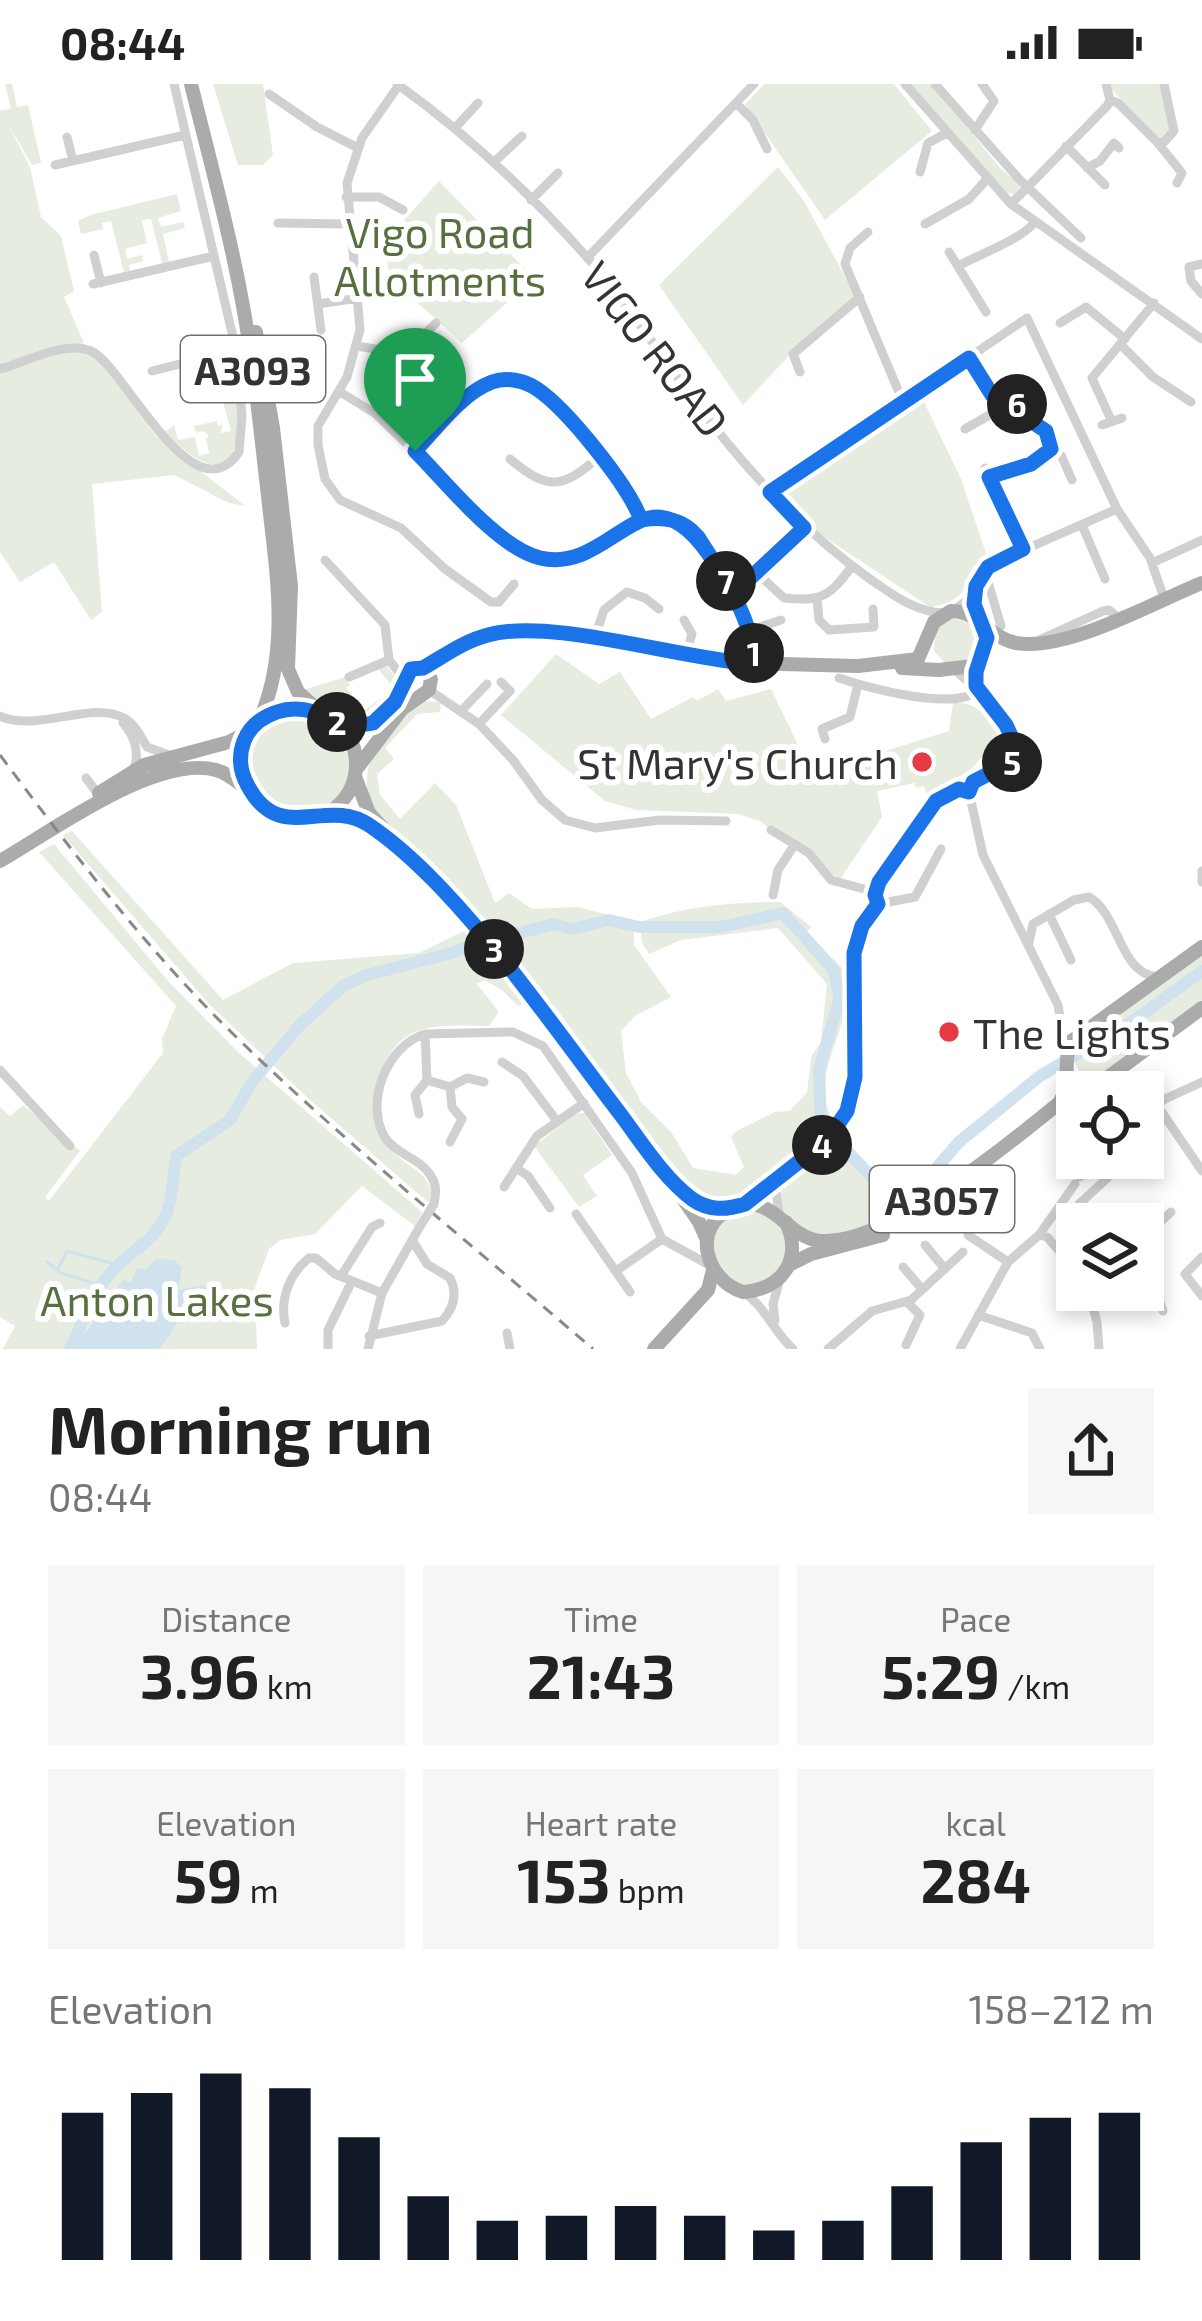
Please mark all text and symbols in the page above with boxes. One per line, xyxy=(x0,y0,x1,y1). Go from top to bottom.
text: 08:44 xyxy=(60,15,185,69)
park label: Vigo Road Allotments xyxy=(334,206,546,304)
street label: VIGO ROAD xyxy=(572,251,740,445)
pin xyxy=(364,328,466,451)
road number: A3093 xyxy=(181,336,325,402)
icon: arrive xyxy=(382,346,448,412)
pin: 6 xyxy=(987,374,1047,434)
text: 6 xyxy=(1007,384,1027,424)
pin: 7 xyxy=(696,551,756,611)
text: 7 xyxy=(717,561,735,601)
pin: 1 xyxy=(724,623,784,683)
text: 1 xyxy=(747,633,761,673)
pin: 2 xyxy=(307,692,367,752)
text: 2 xyxy=(327,702,347,742)
pin: 5 xyxy=(982,732,1042,792)
place label: St Mary's Church xyxy=(577,737,898,787)
text: 5 xyxy=(1003,742,1021,782)
marker: St Mary's Church xyxy=(909,749,935,775)
pin: 3 xyxy=(464,919,524,979)
text: 3 xyxy=(485,929,503,969)
place label: The Lights xyxy=(973,1007,1171,1057)
marker: The Lights xyxy=(936,1019,962,1045)
map controls xyxy=(1056,1071,1164,1311)
button: locate xyxy=(1056,1071,1164,1179)
pin: 4 xyxy=(792,1115,852,1175)
text: 4 xyxy=(811,1125,833,1165)
road number: A3057 xyxy=(870,1166,1014,1232)
button: layers xyxy=(1056,1203,1164,1311)
park label: Anton Lakes xyxy=(40,1274,274,1324)
text: Morning run xyxy=(48,1388,433,1467)
button: share xyxy=(1028,1388,1154,1514)
text: 08:44 xyxy=(48,1473,152,1520)
text: Distance xyxy=(161,1599,291,1639)
text: Time xyxy=(564,1599,638,1639)
text: Pace xyxy=(940,1599,1011,1639)
text: 3.96 xyxy=(140,1639,260,1711)
text: 21:43 xyxy=(527,1639,675,1711)
text: 5:29 xyxy=(881,1639,1000,1711)
text: km xyxy=(260,1666,313,1706)
text: /km xyxy=(1000,1666,1070,1706)
text: Elevation xyxy=(156,1803,296,1843)
text: Heart rate xyxy=(525,1803,677,1843)
text: kcal xyxy=(945,1803,1006,1843)
text: 59 xyxy=(174,1843,242,1915)
text: 153 xyxy=(517,1843,610,1915)
text: 284 xyxy=(920,1843,1031,1915)
text: m xyxy=(242,1870,279,1910)
text: bpm xyxy=(610,1870,685,1910)
text: Elevation xyxy=(48,1985,213,2032)
text: 158–212 m xyxy=(969,1985,1154,2032)

